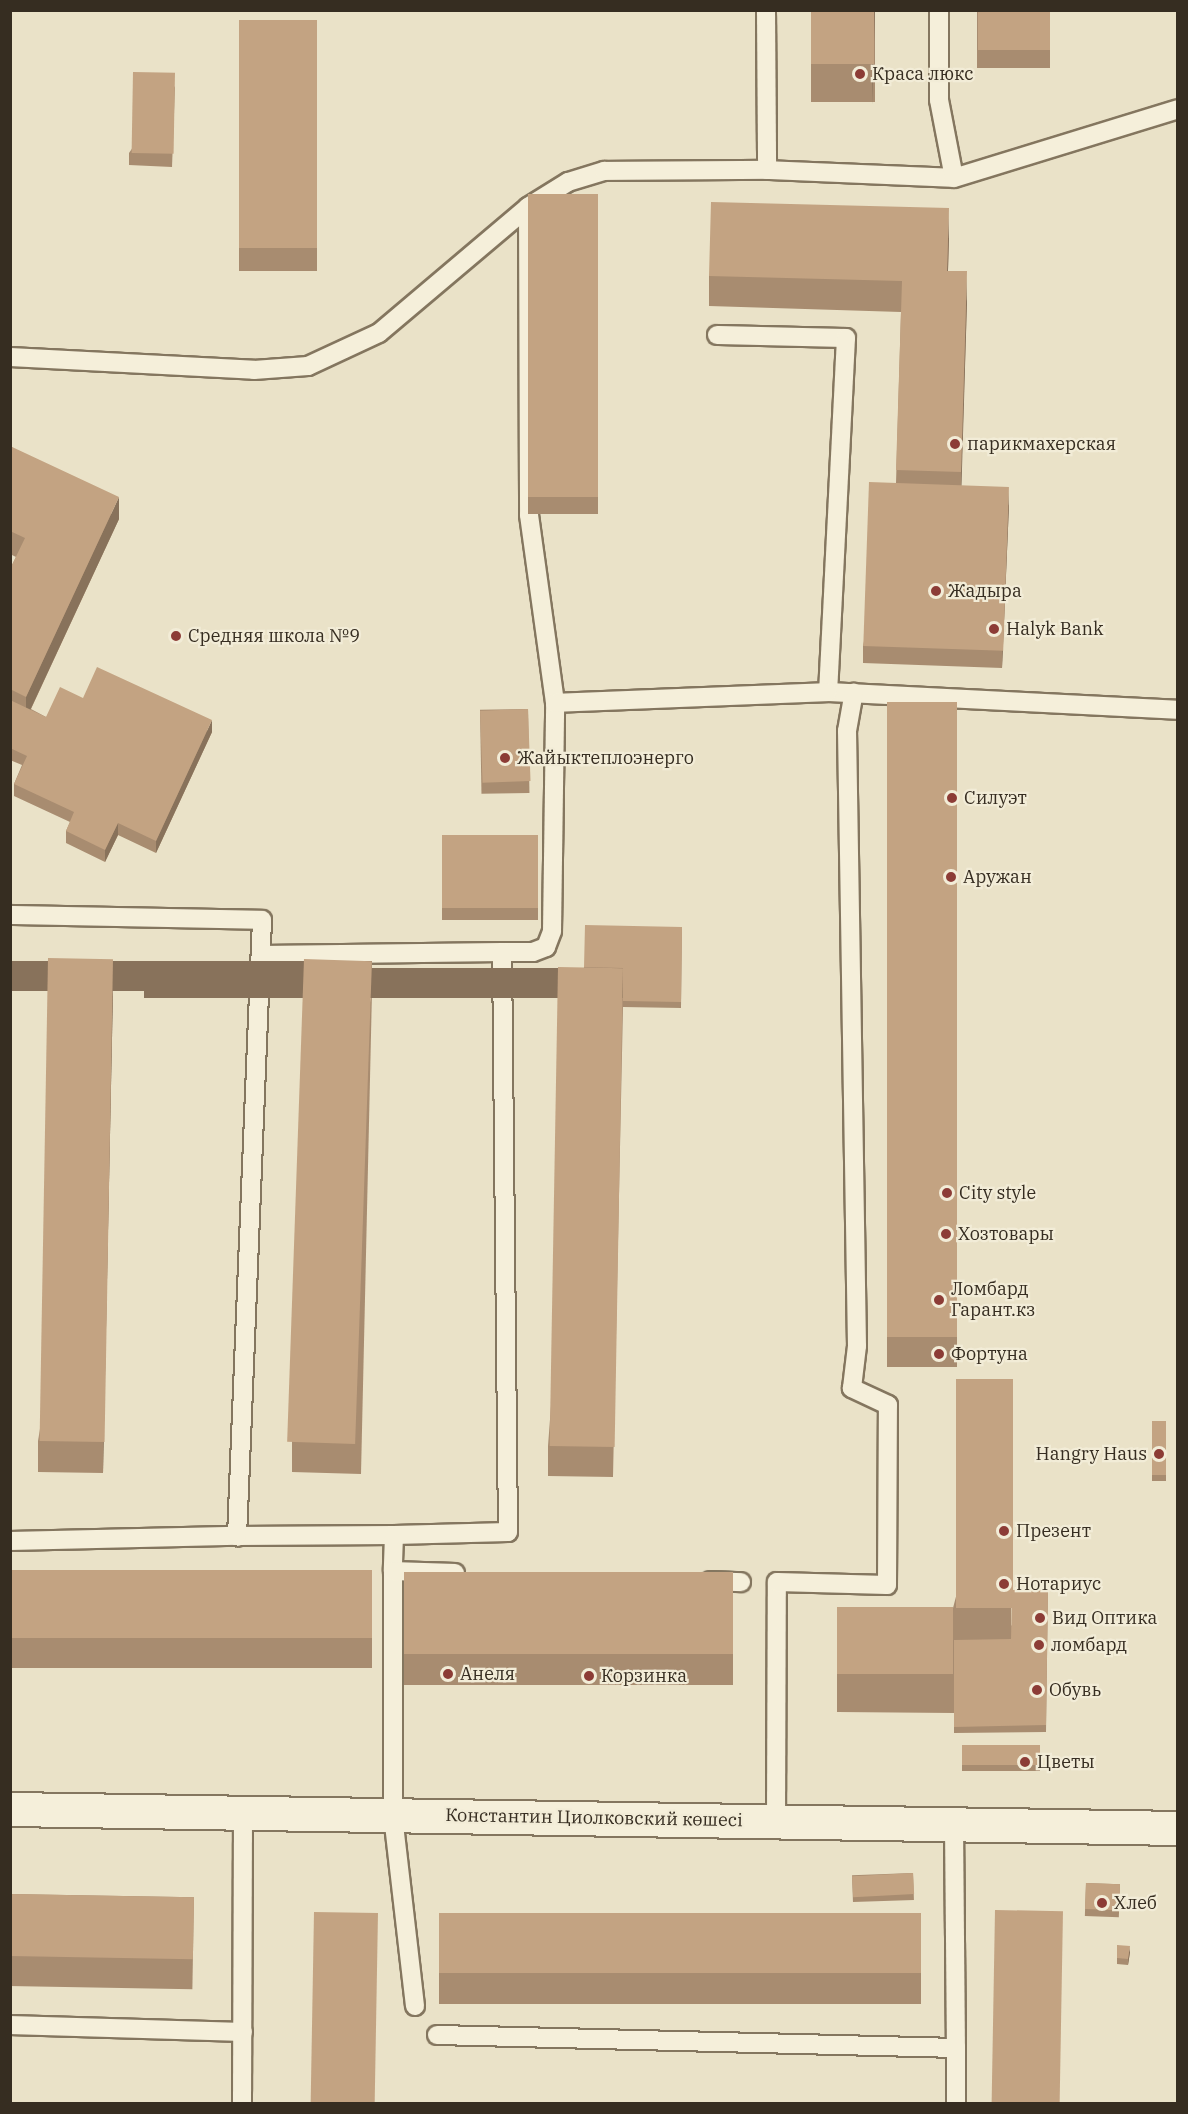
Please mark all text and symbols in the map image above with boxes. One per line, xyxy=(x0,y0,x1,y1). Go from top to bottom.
place label: Краса люкс xyxy=(872,63,974,85)
marker: Краса люкс xyxy=(853,67,867,81)
place label: парикмахерская xyxy=(967,433,1116,455)
marker: парикмахерская xyxy=(948,437,962,451)
place label: Жадыра xyxy=(948,580,1022,602)
marker: Жадыра xyxy=(929,584,943,598)
place label: Halyk Bank xyxy=(1006,618,1104,640)
marker: Halyk Bank xyxy=(987,622,1001,636)
place label: Средняя школа №9 xyxy=(188,625,360,647)
marker: Средняя школа №9 xyxy=(169,629,183,643)
place label: Жайыктеплоэнерго xyxy=(517,747,694,769)
marker: Жайыктеплоэнерго xyxy=(498,751,512,765)
place label: Силуэт xyxy=(964,787,1027,809)
marker: Силуэт xyxy=(945,791,959,805)
place label: Аружан xyxy=(963,866,1032,888)
marker: Аружан xyxy=(944,870,958,884)
place label: City style xyxy=(959,1182,1036,1204)
marker: City style xyxy=(940,1186,954,1200)
place label: Хозтовары xyxy=(958,1223,1054,1245)
marker: Хозтовары xyxy=(939,1227,953,1241)
place label: Ломбард Гарант.кз xyxy=(951,1279,1035,1322)
marker: Ломбард Гарант.кз xyxy=(932,1293,946,1307)
place label: Фортуна xyxy=(951,1343,1028,1365)
marker: Фортуна xyxy=(932,1347,946,1361)
place label: Hangry Haus xyxy=(1036,1443,1147,1465)
marker: Hangry Haus xyxy=(1152,1447,1166,1461)
place label: Презент xyxy=(1016,1520,1091,1542)
marker: Презент xyxy=(997,1524,1011,1538)
place label: Нотариус xyxy=(1016,1573,1101,1595)
marker: Нотариус xyxy=(997,1577,1011,1591)
place label: Вид Оптика xyxy=(1052,1607,1157,1629)
marker: Вид Оптика xyxy=(1033,1611,1047,1625)
place label: ломбард xyxy=(1051,1634,1127,1656)
marker: ломбард xyxy=(1032,1638,1046,1652)
place label: Анеля xyxy=(460,1663,515,1685)
place label: Корзинка xyxy=(601,1665,687,1687)
marker: Анеля xyxy=(441,1667,455,1681)
marker: Корзинка xyxy=(582,1669,596,1683)
place label: Обувь xyxy=(1049,1679,1101,1701)
marker: Обувь xyxy=(1030,1683,1044,1697)
place label: Цветы xyxy=(1037,1751,1095,1773)
marker: Цветы xyxy=(1018,1755,1032,1769)
street label: Константин Циолковский көшесі xyxy=(445,1805,743,1831)
place label: Хлеб xyxy=(1114,1892,1157,1914)
marker: Хлеб xyxy=(1095,1896,1109,1910)

